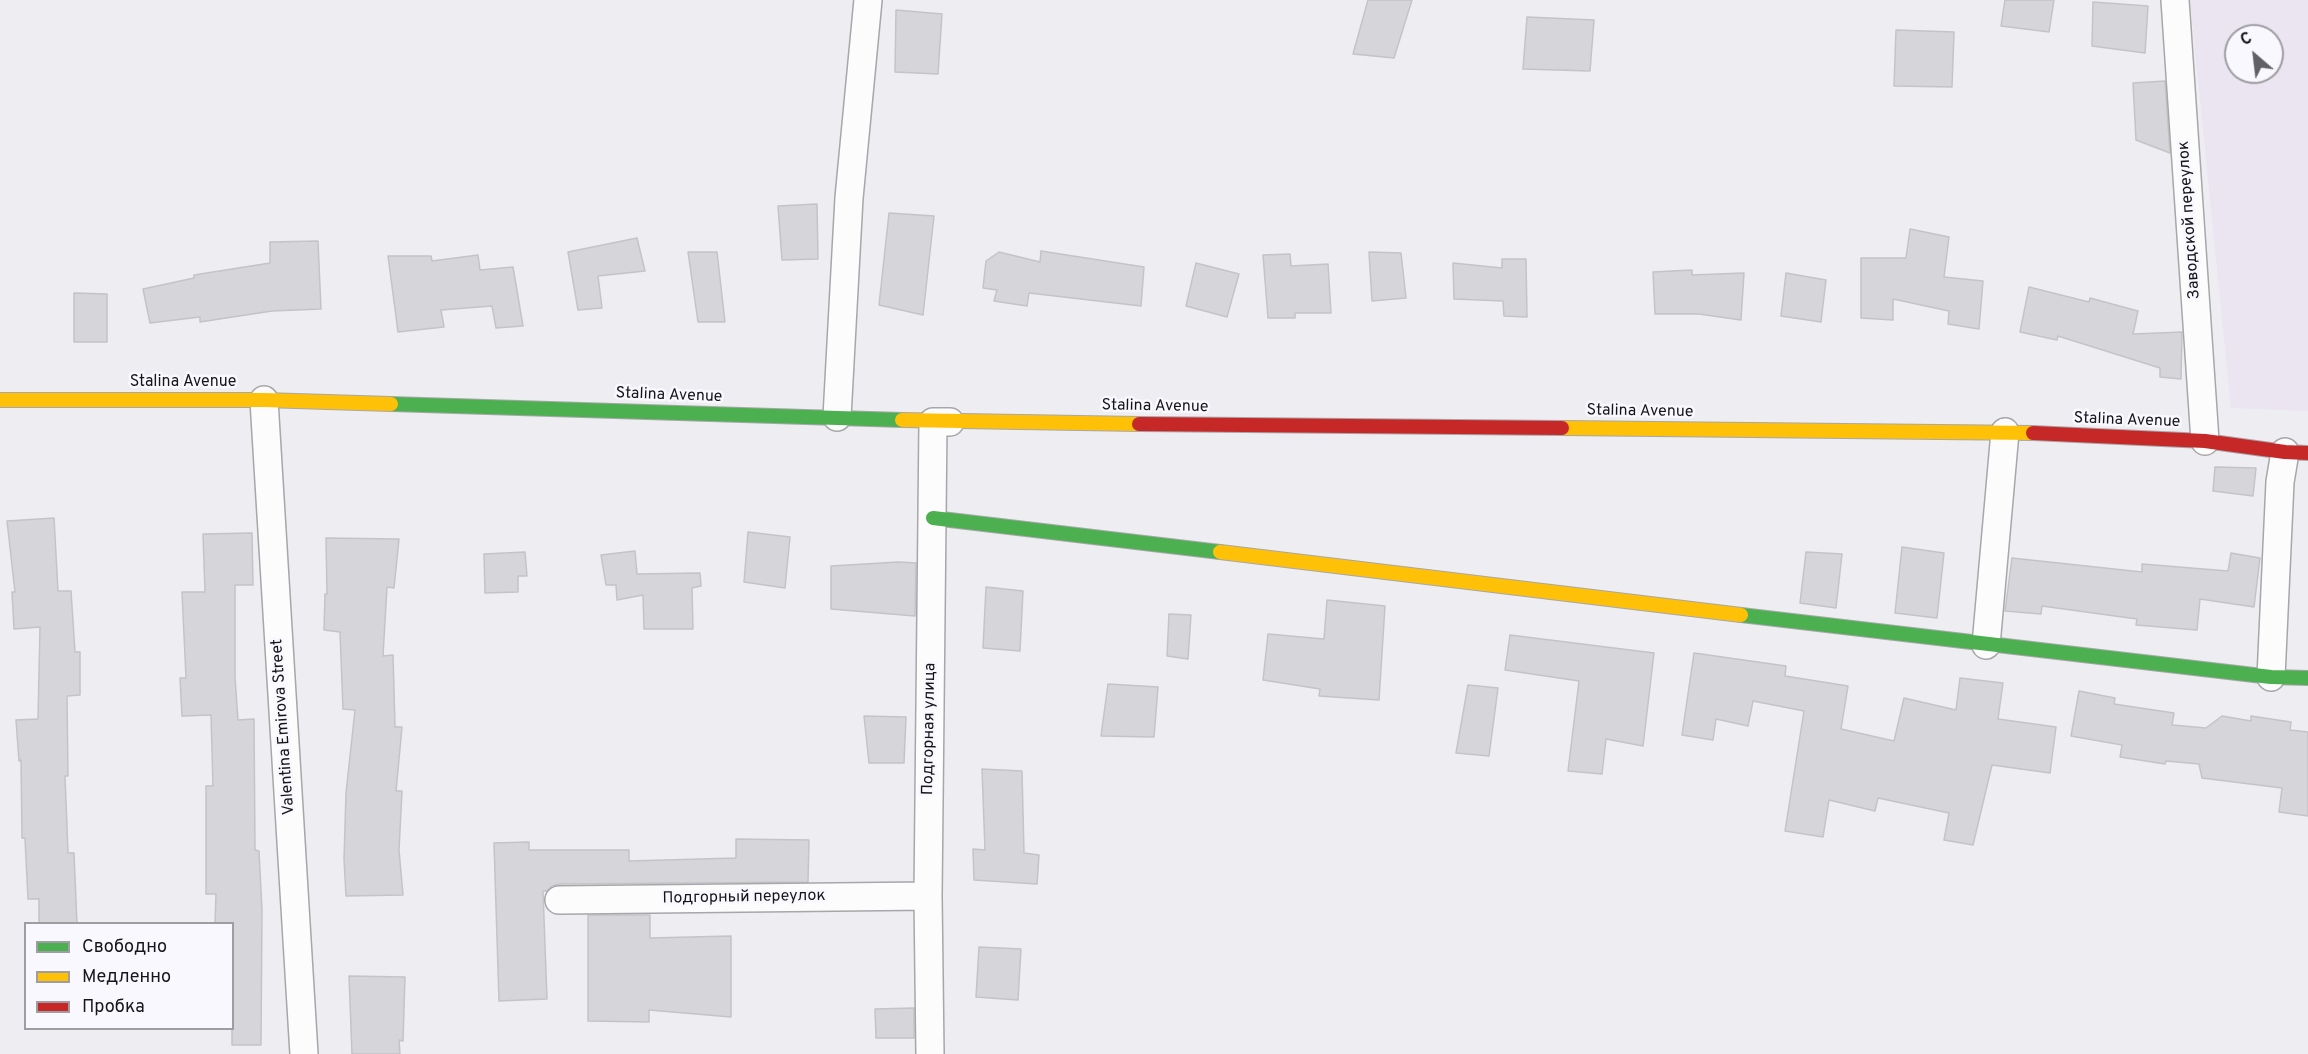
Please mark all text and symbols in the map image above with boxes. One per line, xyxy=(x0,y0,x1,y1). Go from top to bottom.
north arrow xyxy=(2224,24,2284,84)
text: С xyxy=(2237,29,2256,51)
street label: Заводской переулок xyxy=(2175,140,2205,300)
street label: Stalina Avenue xyxy=(130,373,236,393)
street label: Stalina Avenue xyxy=(615,385,723,407)
street label: Stalina Avenue xyxy=(1101,396,1209,418)
street label: Stalina Avenue xyxy=(1586,401,1694,423)
street label: Stalina Avenue xyxy=(2073,410,2181,432)
street label: Valentina Emirova Street xyxy=(268,638,300,816)
street label: Подгорная улица xyxy=(919,663,941,795)
street label: Подгорный переулок xyxy=(662,887,826,909)
legend xyxy=(24,922,234,1030)
text: Свободно xyxy=(82,936,167,959)
text: Медленно xyxy=(82,966,171,989)
text: Пробка xyxy=(82,996,145,1019)

